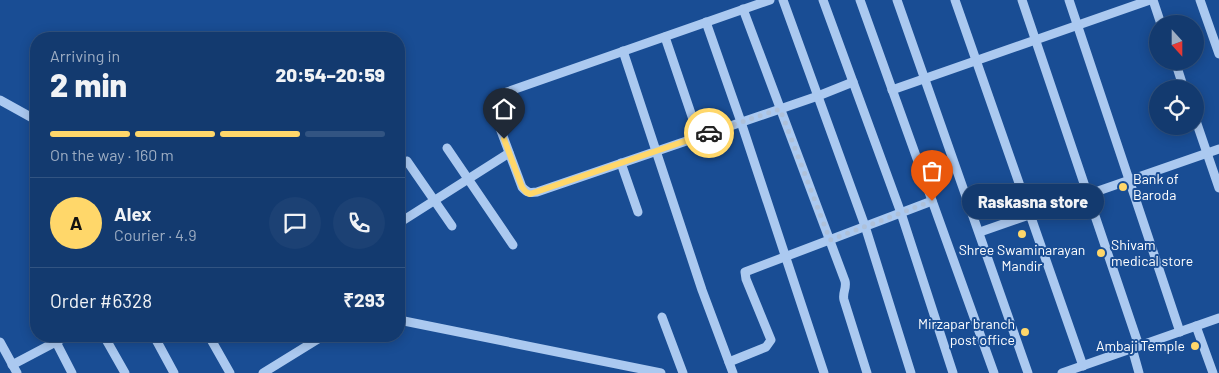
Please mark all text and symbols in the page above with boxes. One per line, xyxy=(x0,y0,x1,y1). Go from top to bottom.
north arrow xyxy=(1149,15,1204,70)
map controls xyxy=(1149,15,1204,135)
text: Arriving in xyxy=(50,46,120,65)
text: 20:54–20:59 xyxy=(276,63,385,86)
text: 2 min xyxy=(50,65,127,103)
button: locate xyxy=(1149,80,1204,135)
pin xyxy=(483,88,525,139)
icon: home xyxy=(490,95,518,123)
courier xyxy=(684,108,734,158)
icon: car xyxy=(695,119,723,147)
text: On the way · 160 m xyxy=(50,145,174,164)
pin xyxy=(911,150,953,201)
icon: bag xyxy=(918,157,946,185)
place label: Bank of Baroda xyxy=(1133,170,1179,203)
marker: Bank of Baroda xyxy=(1117,181,1129,193)
callout: Raskasna store xyxy=(962,184,1104,218)
text: Raskasna store xyxy=(978,192,1088,211)
button: chat xyxy=(269,197,321,249)
button: phone xyxy=(333,197,385,249)
text: Alex xyxy=(114,202,152,225)
text: A xyxy=(70,211,82,234)
text: Courier · 4.9 xyxy=(114,225,197,244)
marker: Shree Swaminarayan Mandir xyxy=(1016,228,1028,240)
place label: Shivam medical store xyxy=(1111,236,1193,269)
place label: Shree Swaminarayan Mandir xyxy=(959,241,1085,274)
marker: Shivam medical store xyxy=(1095,247,1107,259)
text: ₹293 xyxy=(343,288,385,311)
text: Order #6328 xyxy=(50,289,152,312)
place label: Mirzapar branch post office xyxy=(918,315,1015,348)
marker: Mirzapar branch post office xyxy=(1019,326,1031,338)
place label: Ambaji Temple xyxy=(1096,337,1185,354)
marker: Ambaji Temple xyxy=(1189,340,1201,352)

